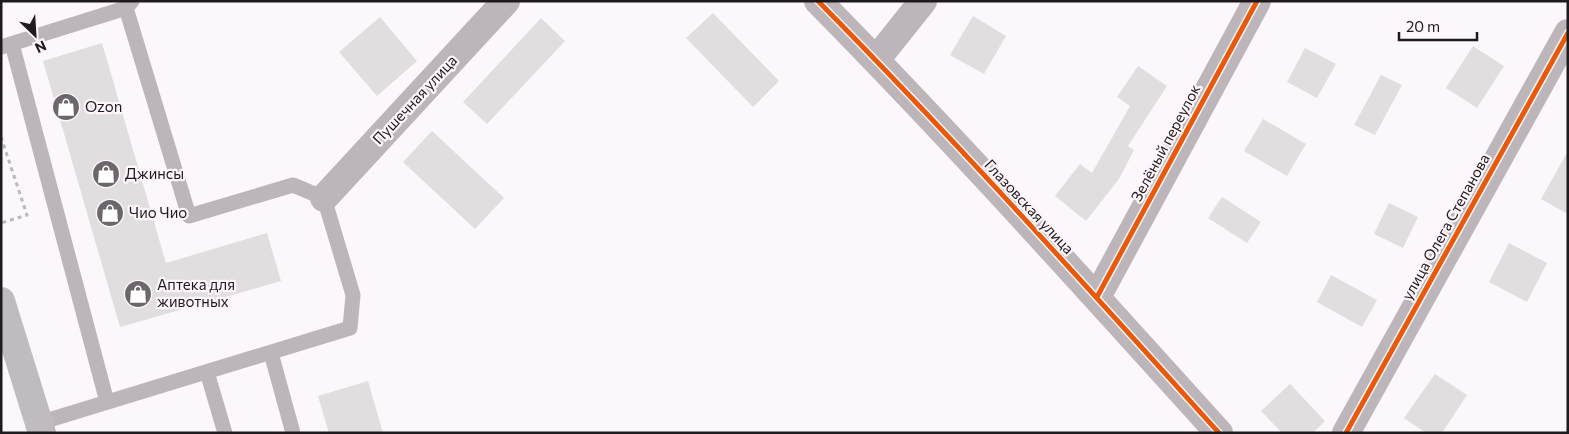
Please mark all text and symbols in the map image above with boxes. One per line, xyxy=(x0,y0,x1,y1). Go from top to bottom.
north arrow xyxy=(10,10,60,60)
scale bar xyxy=(1399,10,1476,42)
text: 20 m xyxy=(1406,17,1440,35)
text: N xyxy=(32,37,49,57)
street label: Пушечная улица xyxy=(368,51,460,148)
street label: Зелёный переулок xyxy=(1127,81,1204,204)
shop icon: Ozon xyxy=(51,92,81,122)
place label: Ozon xyxy=(85,97,122,115)
street label: улица Олега Степанова xyxy=(1397,150,1493,303)
street label: Глазовская улица xyxy=(981,155,1078,257)
shop icon: Джинсы xyxy=(91,159,121,189)
place label: Джинсы xyxy=(125,164,184,182)
shop icon: Чио Чио xyxy=(95,198,125,228)
place label: Чио Чио xyxy=(129,203,187,221)
place label: Аптека для животных xyxy=(157,275,235,310)
shop icon: Аптека для животных xyxy=(123,279,153,309)

